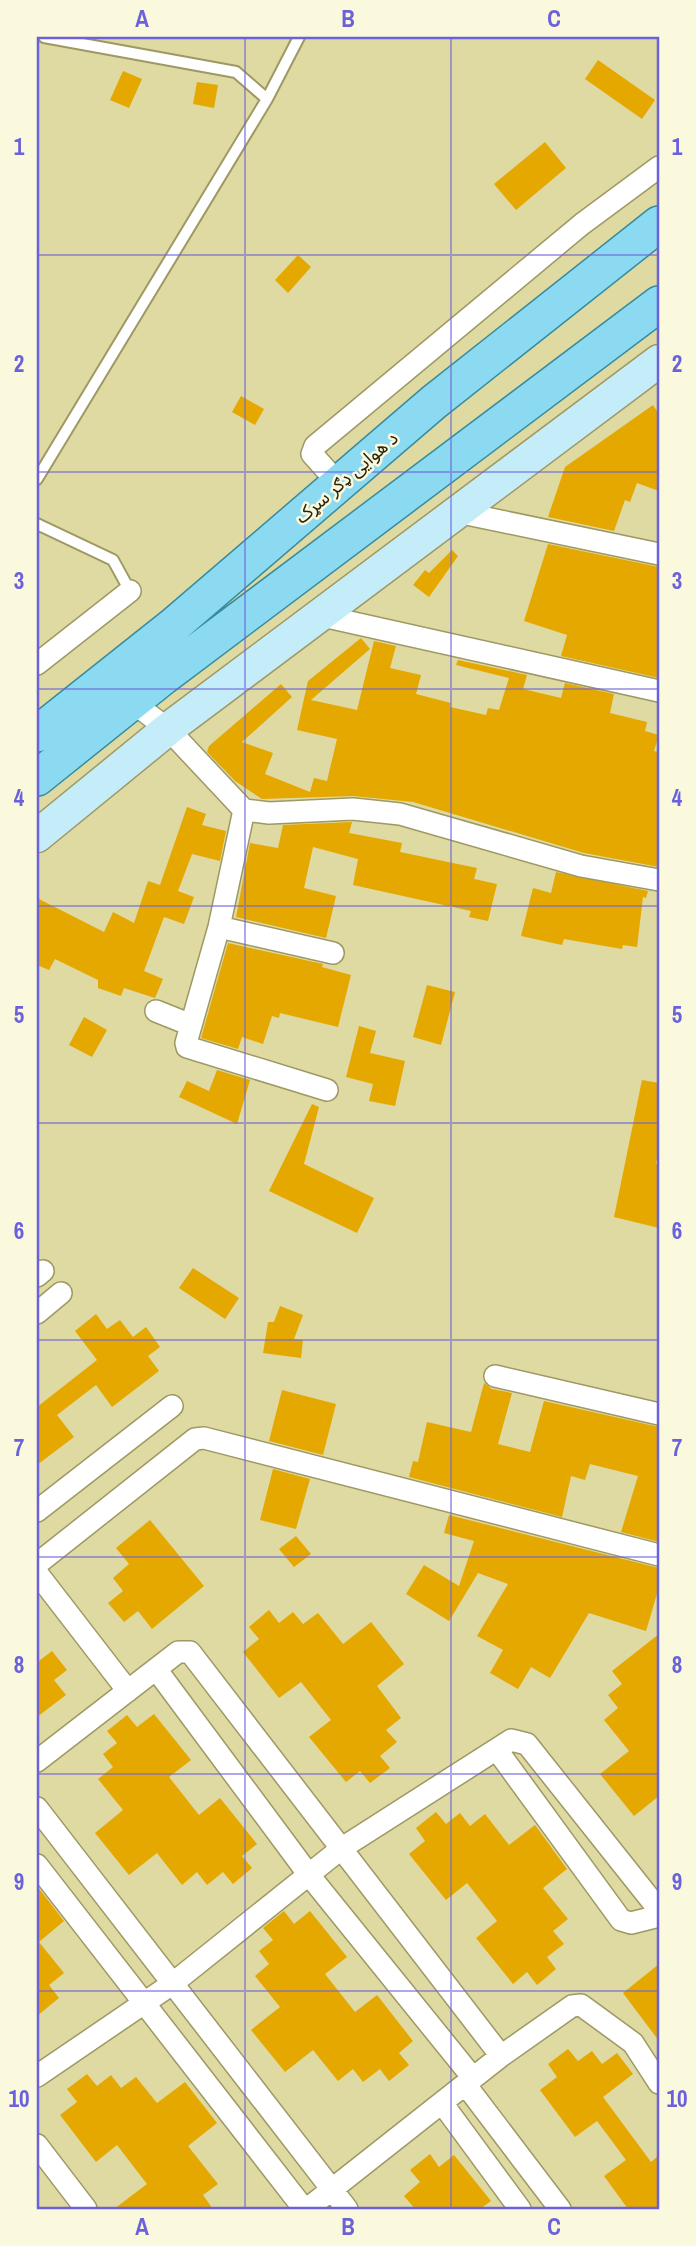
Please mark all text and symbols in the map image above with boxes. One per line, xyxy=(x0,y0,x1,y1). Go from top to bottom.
text: A xyxy=(135,3,149,34)
text: B xyxy=(341,3,355,34)
text: C xyxy=(547,3,561,34)
text: 1 xyxy=(14,131,25,162)
text: 1 xyxy=(672,131,683,162)
text: 2 xyxy=(14,348,24,379)
text: 2 xyxy=(672,348,682,379)
street label: د هوایی ډګر سړک xyxy=(289,425,403,529)
text: 3 xyxy=(14,565,24,596)
text: 3 xyxy=(672,565,682,596)
text: 4 xyxy=(14,782,25,813)
text: 4 xyxy=(672,782,683,813)
text: 5 xyxy=(14,999,24,1030)
text: 5 xyxy=(672,999,682,1030)
text: 6 xyxy=(14,1215,24,1246)
text: 6 xyxy=(672,1215,682,1246)
text: 7 xyxy=(14,1432,24,1463)
text: 7 xyxy=(672,1432,682,1463)
text: 8 xyxy=(14,1649,24,1680)
text: 8 xyxy=(672,1649,682,1680)
text: 9 xyxy=(14,1866,24,1897)
text: 9 xyxy=(672,1866,682,1897)
text: 10 xyxy=(9,2083,29,2114)
text: 10 xyxy=(667,2083,687,2114)
text: A xyxy=(135,2211,149,2242)
text: B xyxy=(341,2211,355,2242)
text: C xyxy=(547,2211,561,2242)

